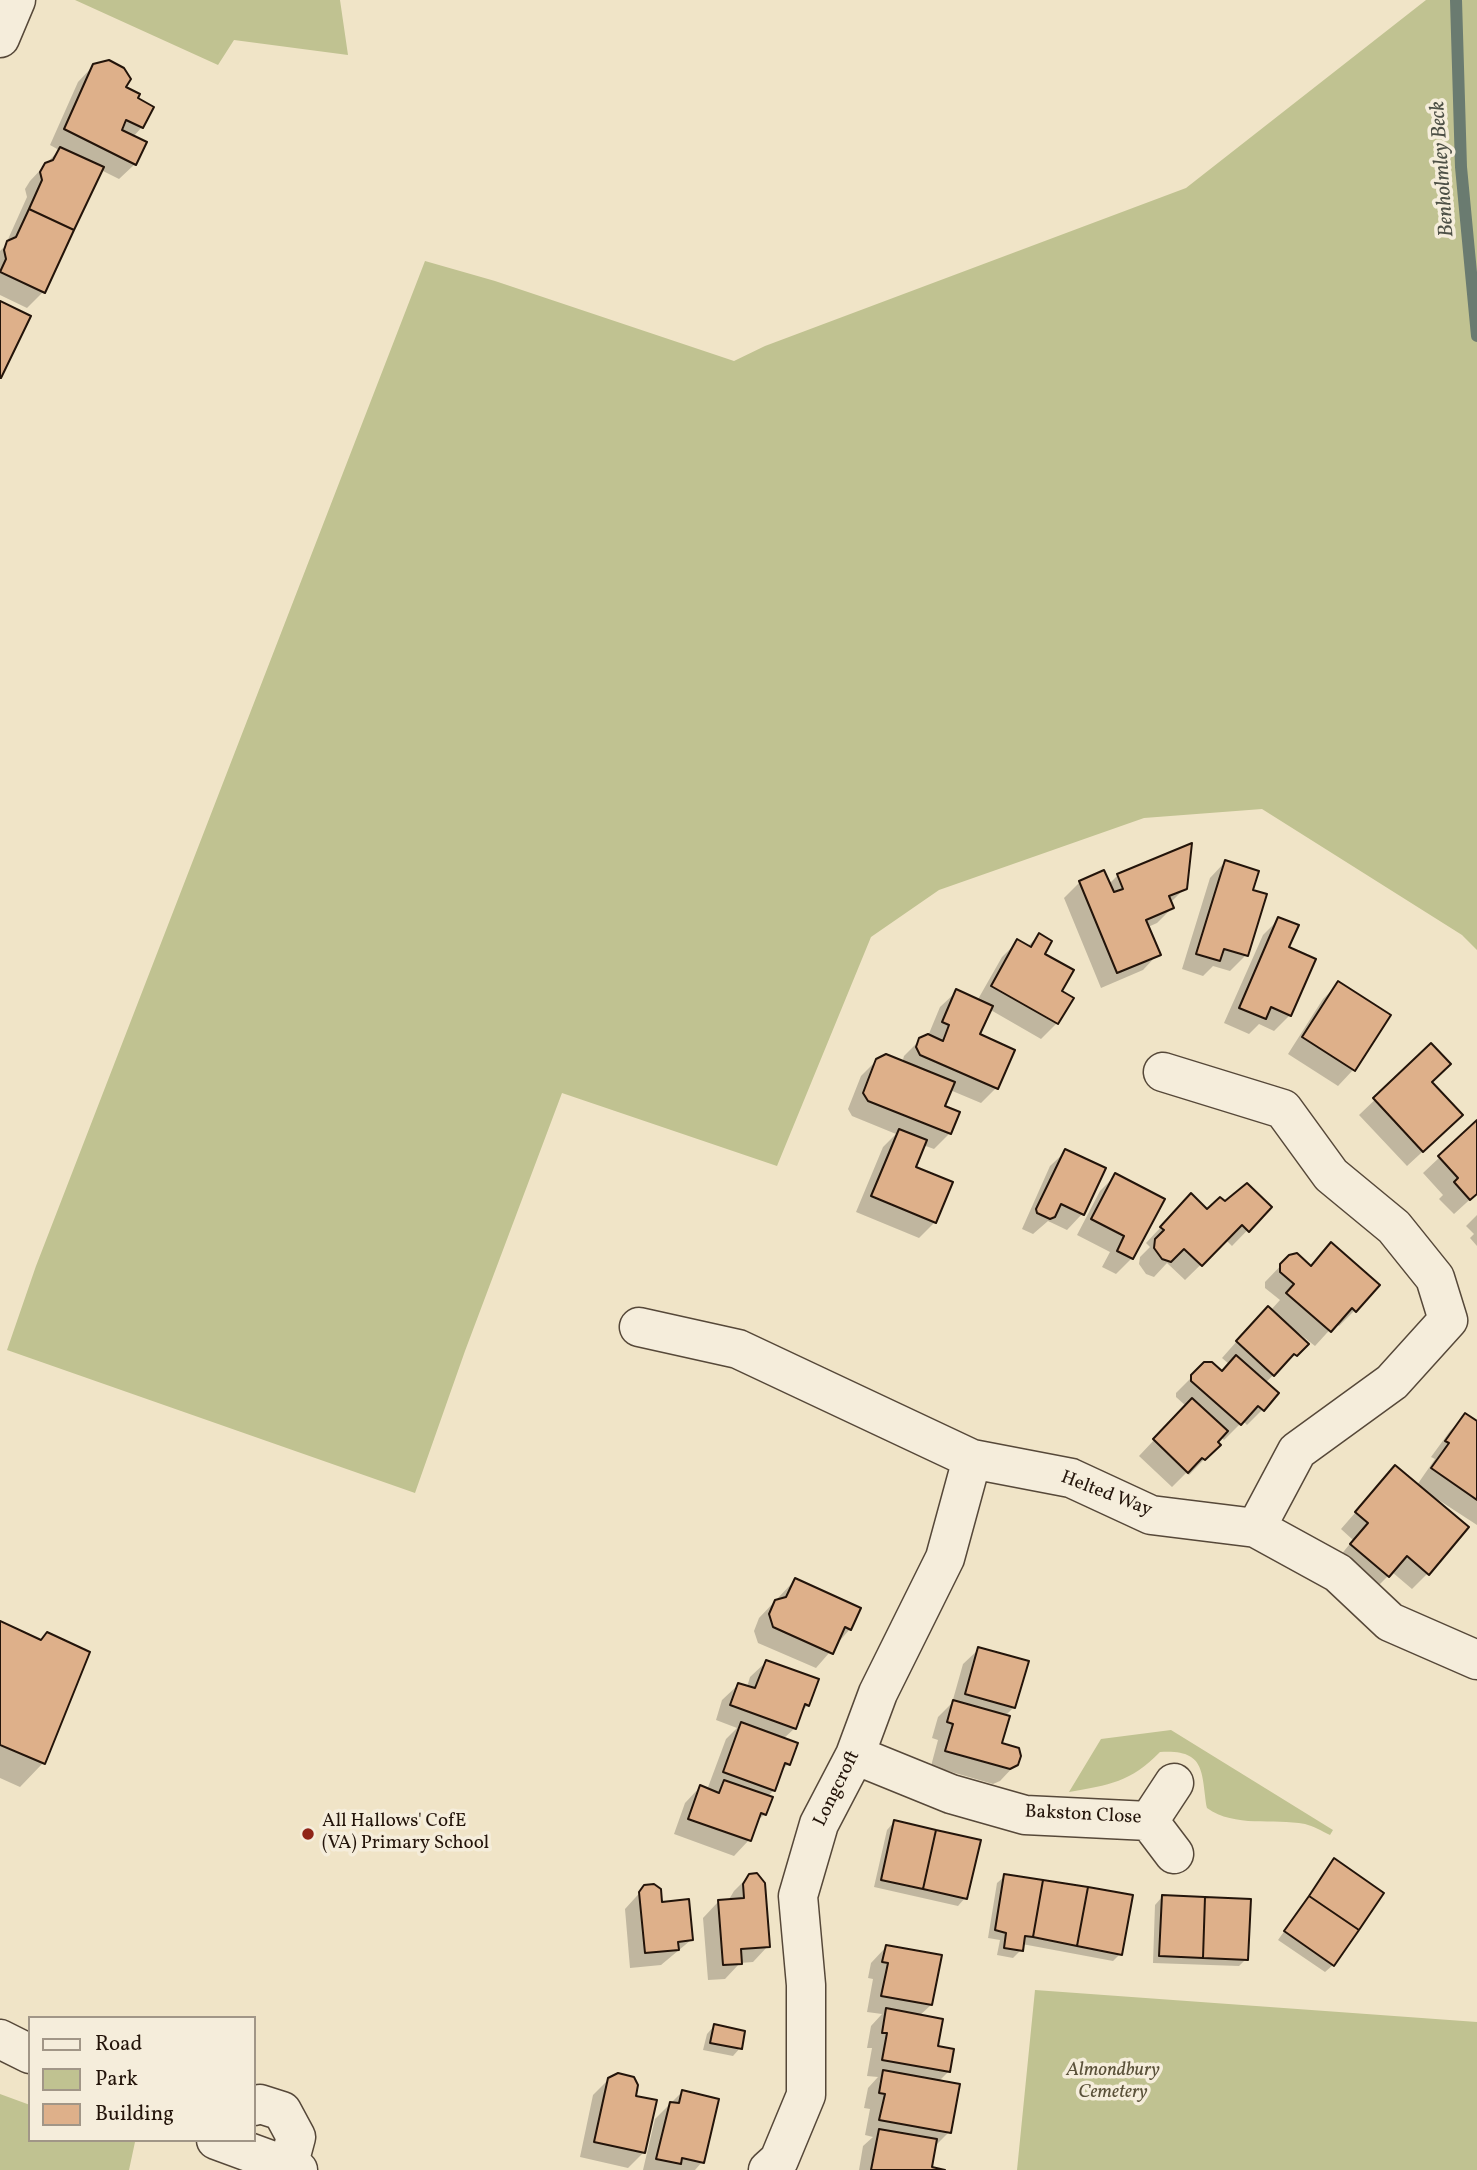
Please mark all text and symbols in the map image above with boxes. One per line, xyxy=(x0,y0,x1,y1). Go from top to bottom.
water label: Benholmley Beck xyxy=(1427,100,1461,238)
street label: Helted Way xyxy=(1057,1467,1155,1523)
street label: Longcroft xyxy=(810,1747,866,1831)
street label: Bakston Close xyxy=(1024,1802,1142,1830)
place label: All Hallows' CofE (VA) Primary School xyxy=(322,1812,489,1856)
marker: All Hallows' CofE (VA) Primary School xyxy=(300,1826,316,1842)
legend xyxy=(28,2016,256,2142)
text: Road xyxy=(95,2030,142,2059)
park label: Almondbury Cemetery xyxy=(1066,2061,1160,2105)
text: Park xyxy=(95,2065,138,2094)
text: Building xyxy=(95,2100,174,2129)

